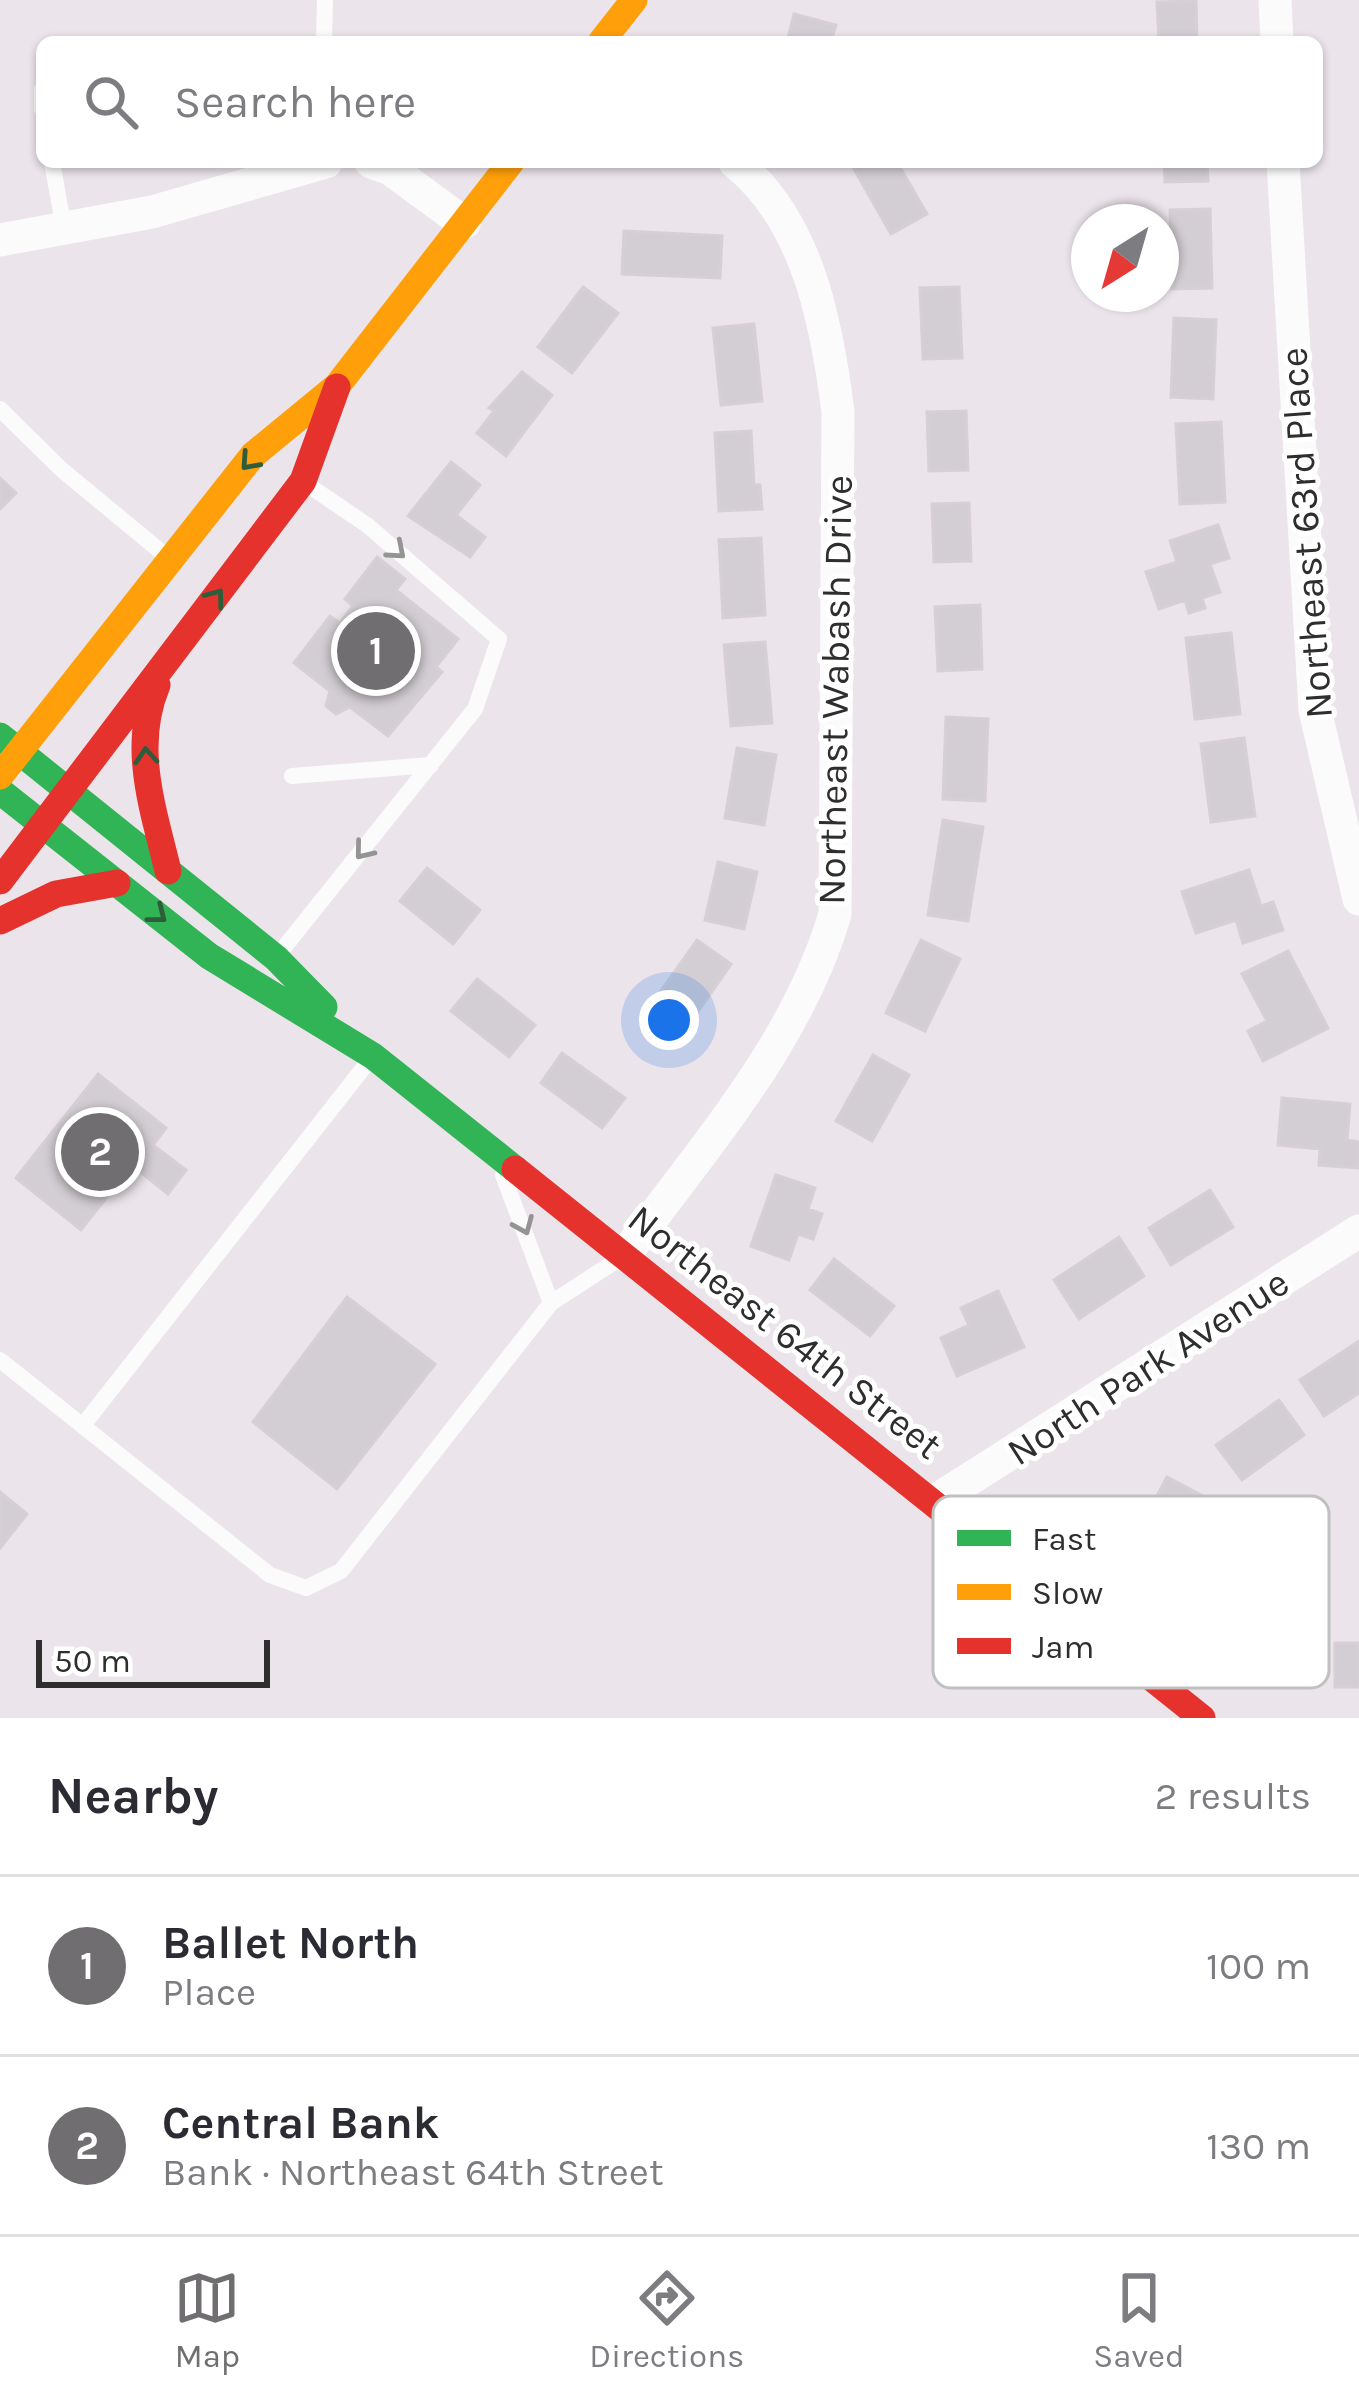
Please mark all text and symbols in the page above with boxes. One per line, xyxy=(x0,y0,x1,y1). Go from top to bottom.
search box xyxy=(36,36,1323,168)
icon: search xyxy=(78,69,144,135)
text: Search here xyxy=(174,76,416,128)
north arrow xyxy=(1071,204,1179,312)
street label: Northeast 63rd Place xyxy=(1270,346,1342,720)
one-way arrow xyxy=(242,449,263,470)
street label: Northeast Wabash Drive xyxy=(808,475,862,905)
one-way arrow xyxy=(383,537,405,558)
one-way arrow xyxy=(202,589,224,610)
pin: 1 xyxy=(337,606,415,696)
one-way arrow xyxy=(134,747,160,766)
one-way arrow xyxy=(356,837,377,859)
one-way arrow xyxy=(145,901,167,922)
your location xyxy=(639,990,699,1050)
pin: 2 xyxy=(61,1107,139,1197)
street label: Northeast 64th Street xyxy=(619,1195,951,1469)
one-way arrow xyxy=(510,1214,534,1235)
street label: North Park Avenue xyxy=(999,1259,1297,1475)
legend xyxy=(933,1496,1329,1688)
text: Fast xyxy=(1032,1520,1096,1558)
text: Slow xyxy=(1032,1574,1103,1612)
text: Jam xyxy=(1032,1628,1094,1666)
scale bar xyxy=(36,1634,270,1687)
text: 50 m xyxy=(54,1642,131,1680)
text: Nearby xyxy=(48,1766,218,1826)
text: 2 results xyxy=(1155,1773,1311,1819)
text: Ballet North xyxy=(162,1917,419,1969)
text: 1 xyxy=(80,1943,94,1989)
text: 100 m xyxy=(1206,1943,1311,1989)
text: Place xyxy=(162,1969,256,2015)
text: Central Bank xyxy=(162,2097,439,2149)
text: 2 xyxy=(75,2123,99,2169)
text: 130 m xyxy=(1206,2123,1311,2169)
text: Bank · Northeast 64th Street xyxy=(162,2149,664,2195)
tab: Map xyxy=(174,2265,240,2375)
tab: Directions xyxy=(589,2265,744,2375)
tab: Saved xyxy=(1093,2265,1185,2375)

